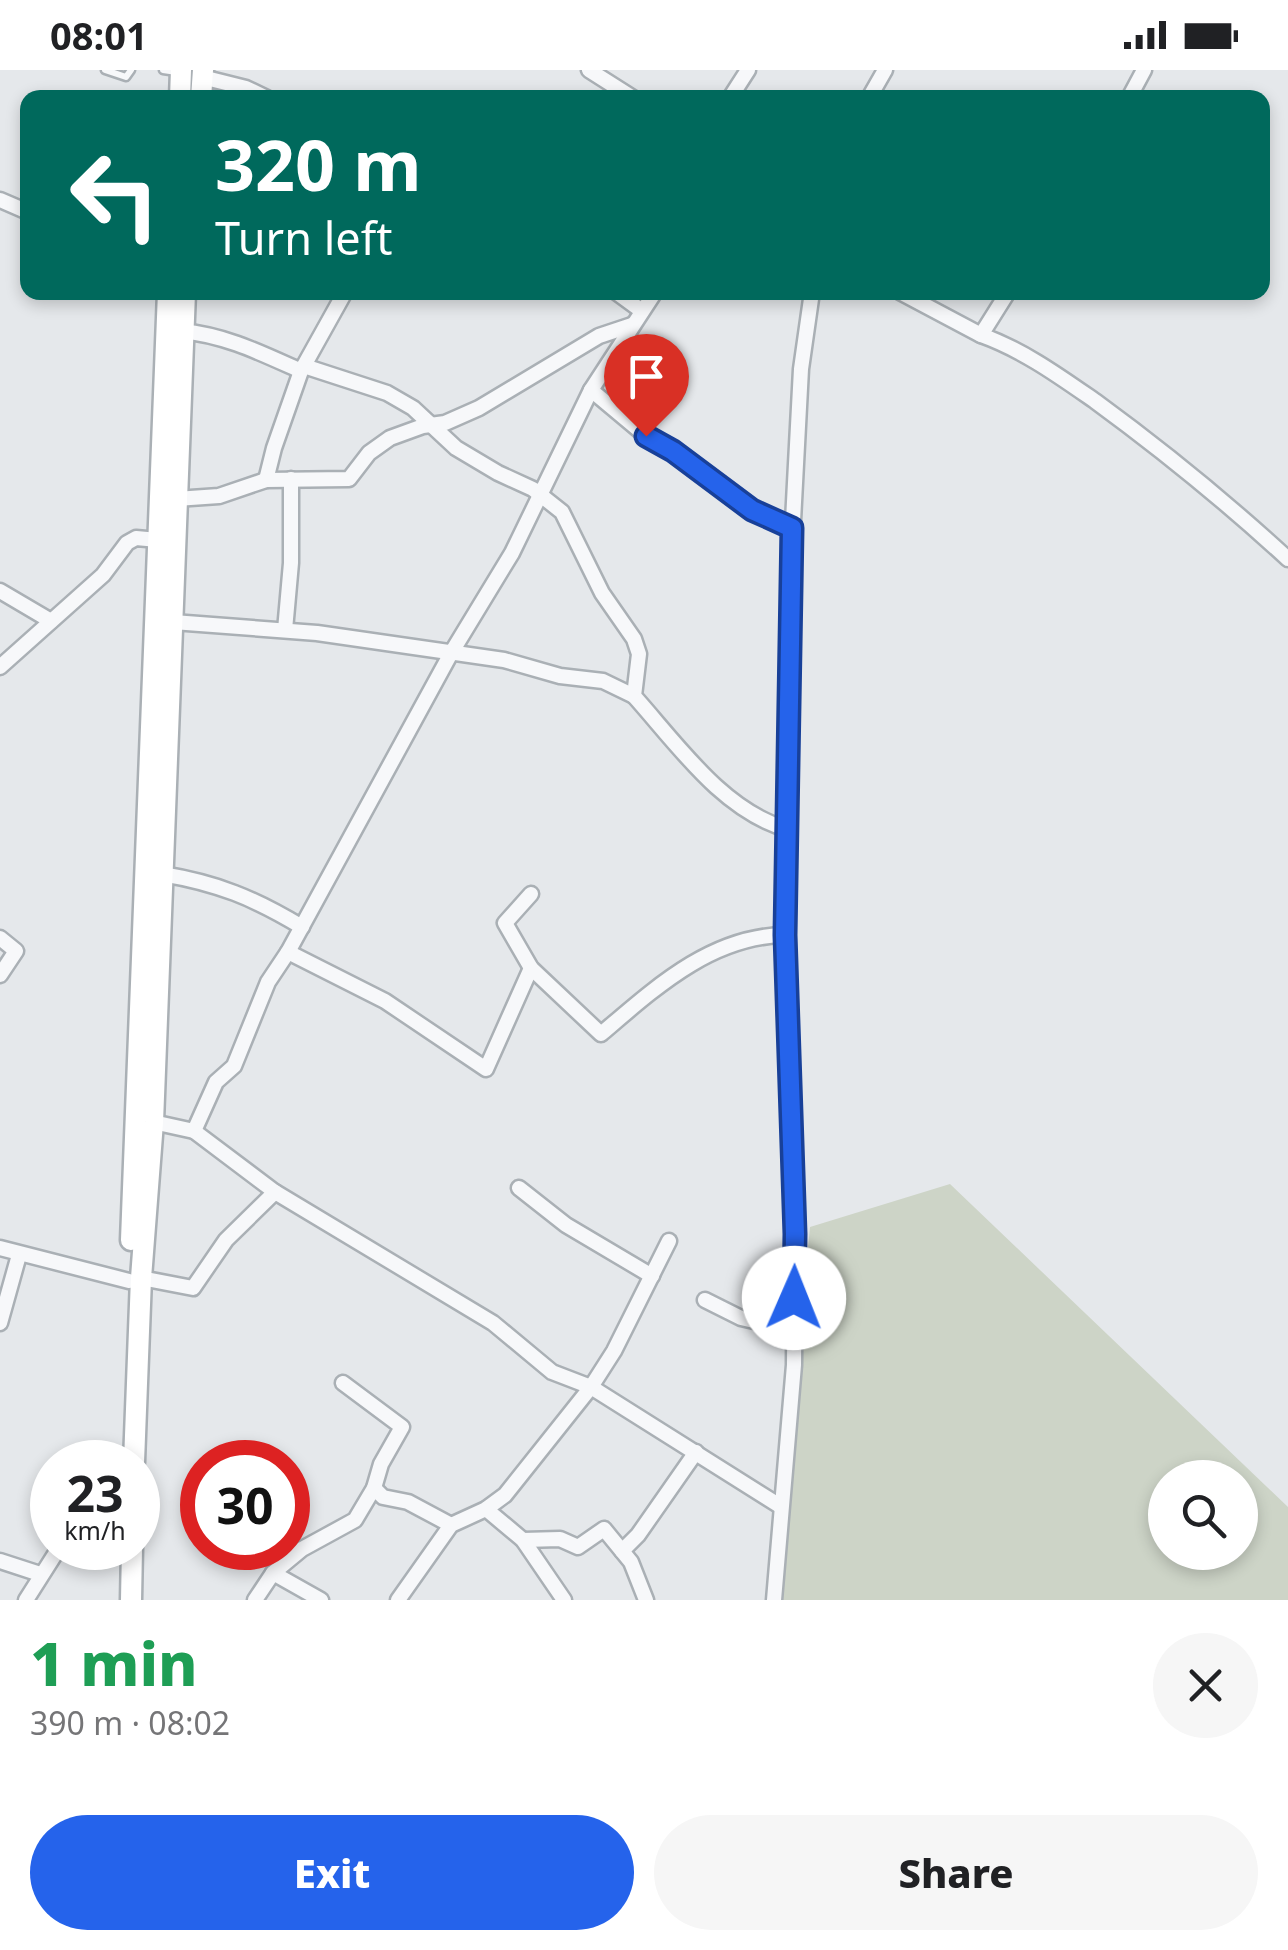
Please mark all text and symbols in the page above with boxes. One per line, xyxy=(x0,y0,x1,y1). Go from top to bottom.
text: 08:01 xyxy=(50,9,148,61)
text: 320 m xyxy=(215,116,422,212)
icon: left xyxy=(50,130,180,260)
text: Turn left xyxy=(215,207,392,268)
pin xyxy=(604,334,689,437)
icon: arrive xyxy=(619,349,674,404)
position arrow xyxy=(742,1246,846,1350)
speed limit sign: 30 xyxy=(180,1440,310,1570)
text: 23 xyxy=(66,1459,124,1527)
map controls xyxy=(1148,1460,1258,1570)
button: search xyxy=(1148,1460,1258,1570)
text: km/h xyxy=(64,1513,126,1547)
text: 1 min xyxy=(30,1622,198,1704)
button: close xyxy=(1153,1633,1258,1738)
text: 390 m · 08:02 xyxy=(30,1701,230,1744)
button: Exit xyxy=(30,1815,634,1930)
button: Share xyxy=(654,1815,1258,1930)

